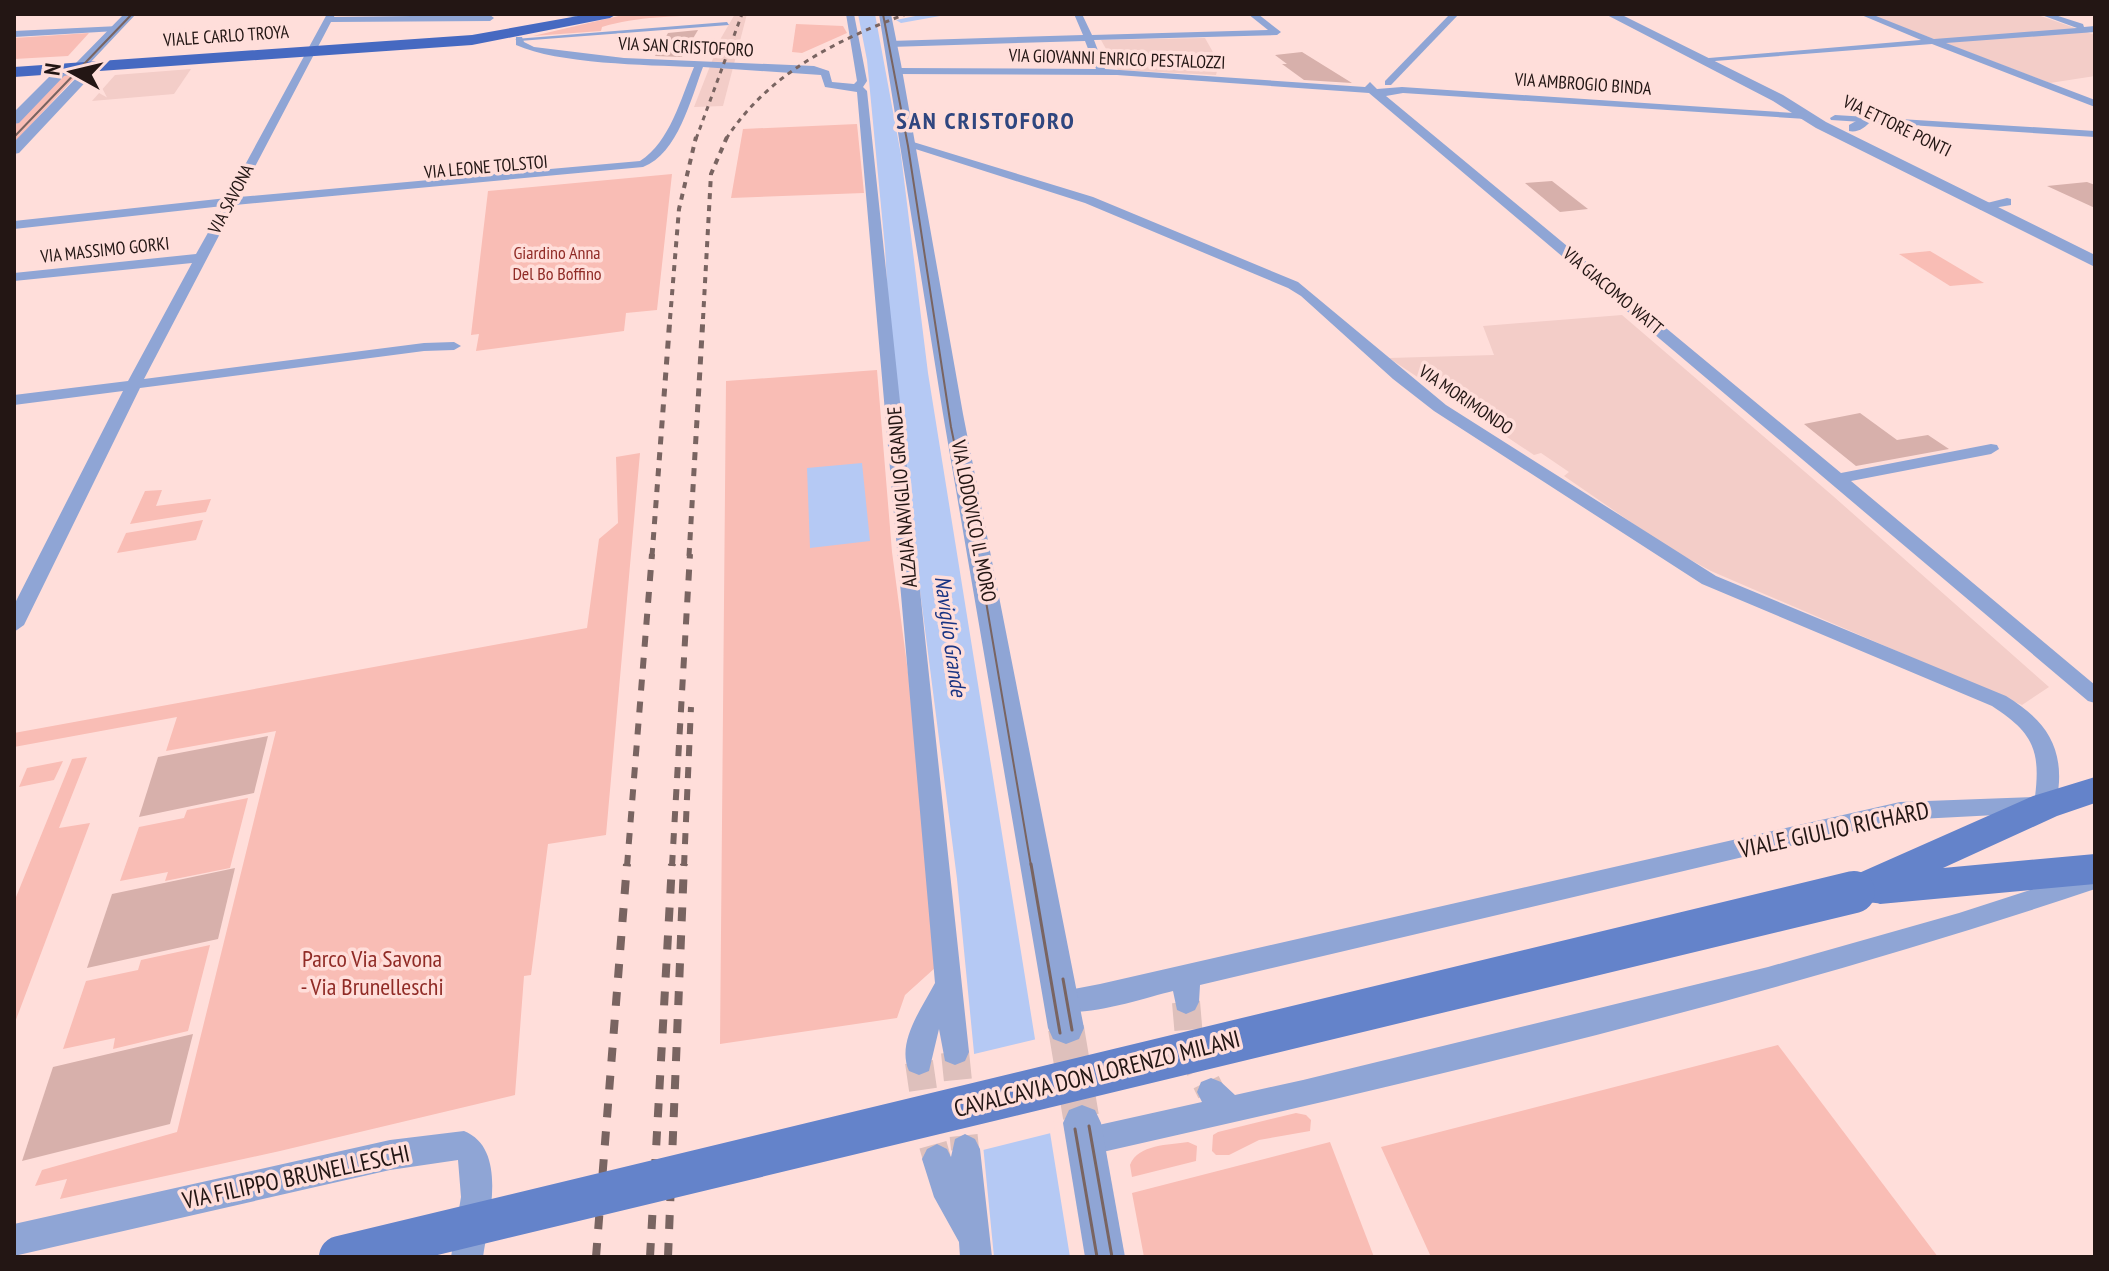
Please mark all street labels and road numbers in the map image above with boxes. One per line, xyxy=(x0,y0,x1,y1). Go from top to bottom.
street label: VIALE CARLO TROYA xyxy=(161,20,290,51)
street label: VIA SAN CRISTOFORO xyxy=(617,31,754,62)
street label: VIA GIOVANNI ENRICO PESTALOZZI xyxy=(1007,43,1226,74)
street label: VIA AMBROGIO BINDA xyxy=(1513,67,1653,100)
street label: VIA ETTORE PONTI xyxy=(1838,89,1955,162)
street label: VIA LEONE TOLSTOI xyxy=(422,150,549,183)
street label: VIA SAVONA xyxy=(202,159,259,239)
street label: VIA MASSIMO GORKI xyxy=(38,231,171,268)
street label: VIA GIACOMO WATT xyxy=(1558,241,1668,339)
street label: VIA MORIMONDO xyxy=(1414,359,1518,440)
street label: ALZAIA NAVIGLIO GRANDE xyxy=(881,405,923,589)
street label: VIA LODOVICO IL MORO xyxy=(945,437,1002,604)
street label: VIALE GIULIO RICHARD xyxy=(1735,794,1932,865)
street label: CAVALCAVIA DON LORENZO MILANI xyxy=(951,1023,1243,1124)
street label: VIA FILIPPO BRUNELLESCHI xyxy=(178,1137,412,1216)

